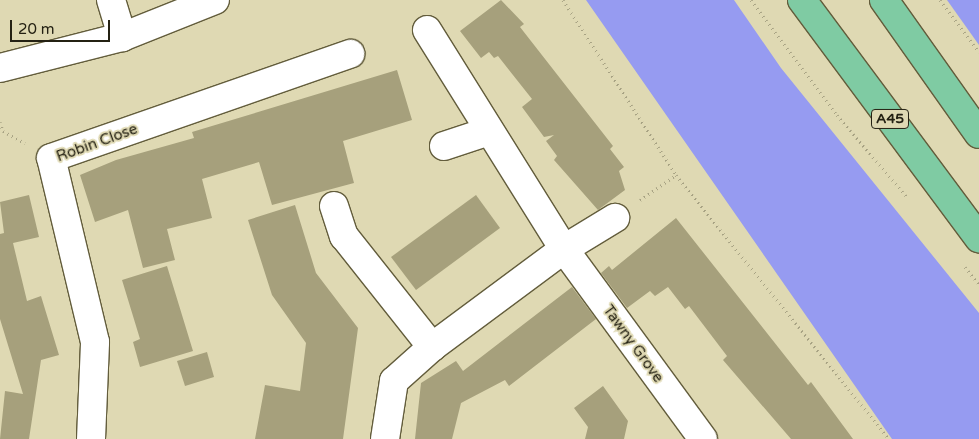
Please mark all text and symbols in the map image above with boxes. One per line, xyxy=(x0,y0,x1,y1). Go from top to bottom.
scale bar xyxy=(12,10,112,42)
text: 20 m xyxy=(18,20,55,38)
road number: A45 xyxy=(870,108,910,130)
street label: Robin Close xyxy=(54,120,140,166)
street label: Tawny Grove xyxy=(599,302,667,386)

